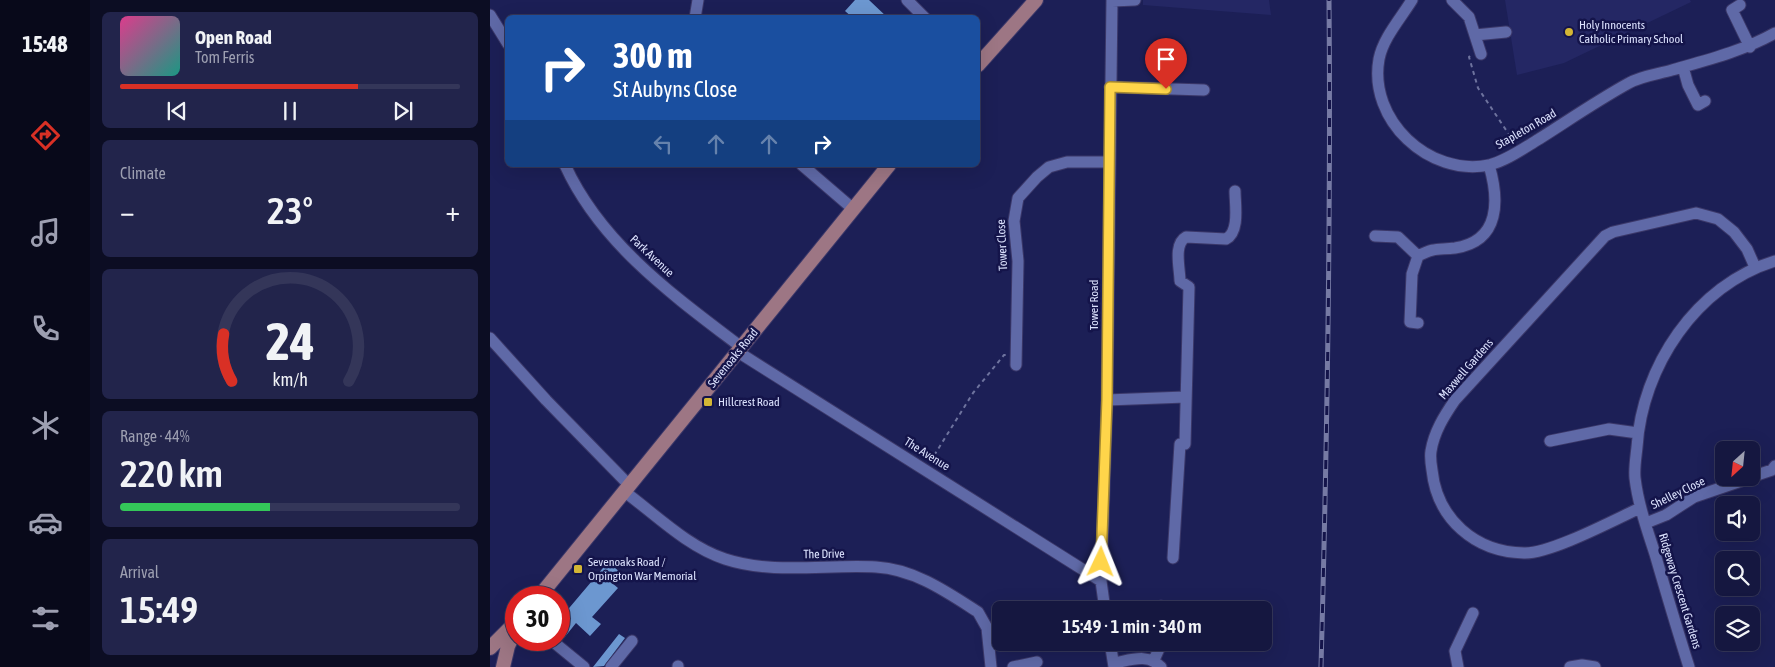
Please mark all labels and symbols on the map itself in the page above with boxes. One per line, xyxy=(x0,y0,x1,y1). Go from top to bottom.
place label: Holy Innocents Catholic Primary School xyxy=(1579,18,1684,46)
marker: Holy Innocents Catholic Primary School xyxy=(1563,26,1575,38)
pin xyxy=(1145,38,1187,89)
street label: Stapleton Road xyxy=(1493,106,1559,152)
street label: Tower Close xyxy=(994,219,1010,271)
street label: Park Avenue xyxy=(627,232,677,280)
street label: Tower Road xyxy=(1087,280,1101,330)
street label: Sevenoaks Road xyxy=(705,326,761,390)
street label: Maxwell Gardens xyxy=(1436,336,1496,402)
place label: Hillcrest Road xyxy=(718,395,780,409)
marker: Hillcrest Road xyxy=(702,396,714,408)
street label: The Avenue xyxy=(902,435,952,473)
north arrow xyxy=(1715,441,1760,486)
street label: Shelley Close xyxy=(1649,474,1707,512)
street label: Ridgeway Crescent Gardens xyxy=(1656,532,1704,650)
position arrow xyxy=(1074,535,1126,587)
street label: The Drive xyxy=(803,547,845,561)
place label: Sevenoaks Road / Orpington War Memorial xyxy=(588,555,697,583)
marker: Sevenoaks Road / Orpington War Memorial xyxy=(572,563,584,575)
speed limit sign: 30 xyxy=(505,586,570,651)

